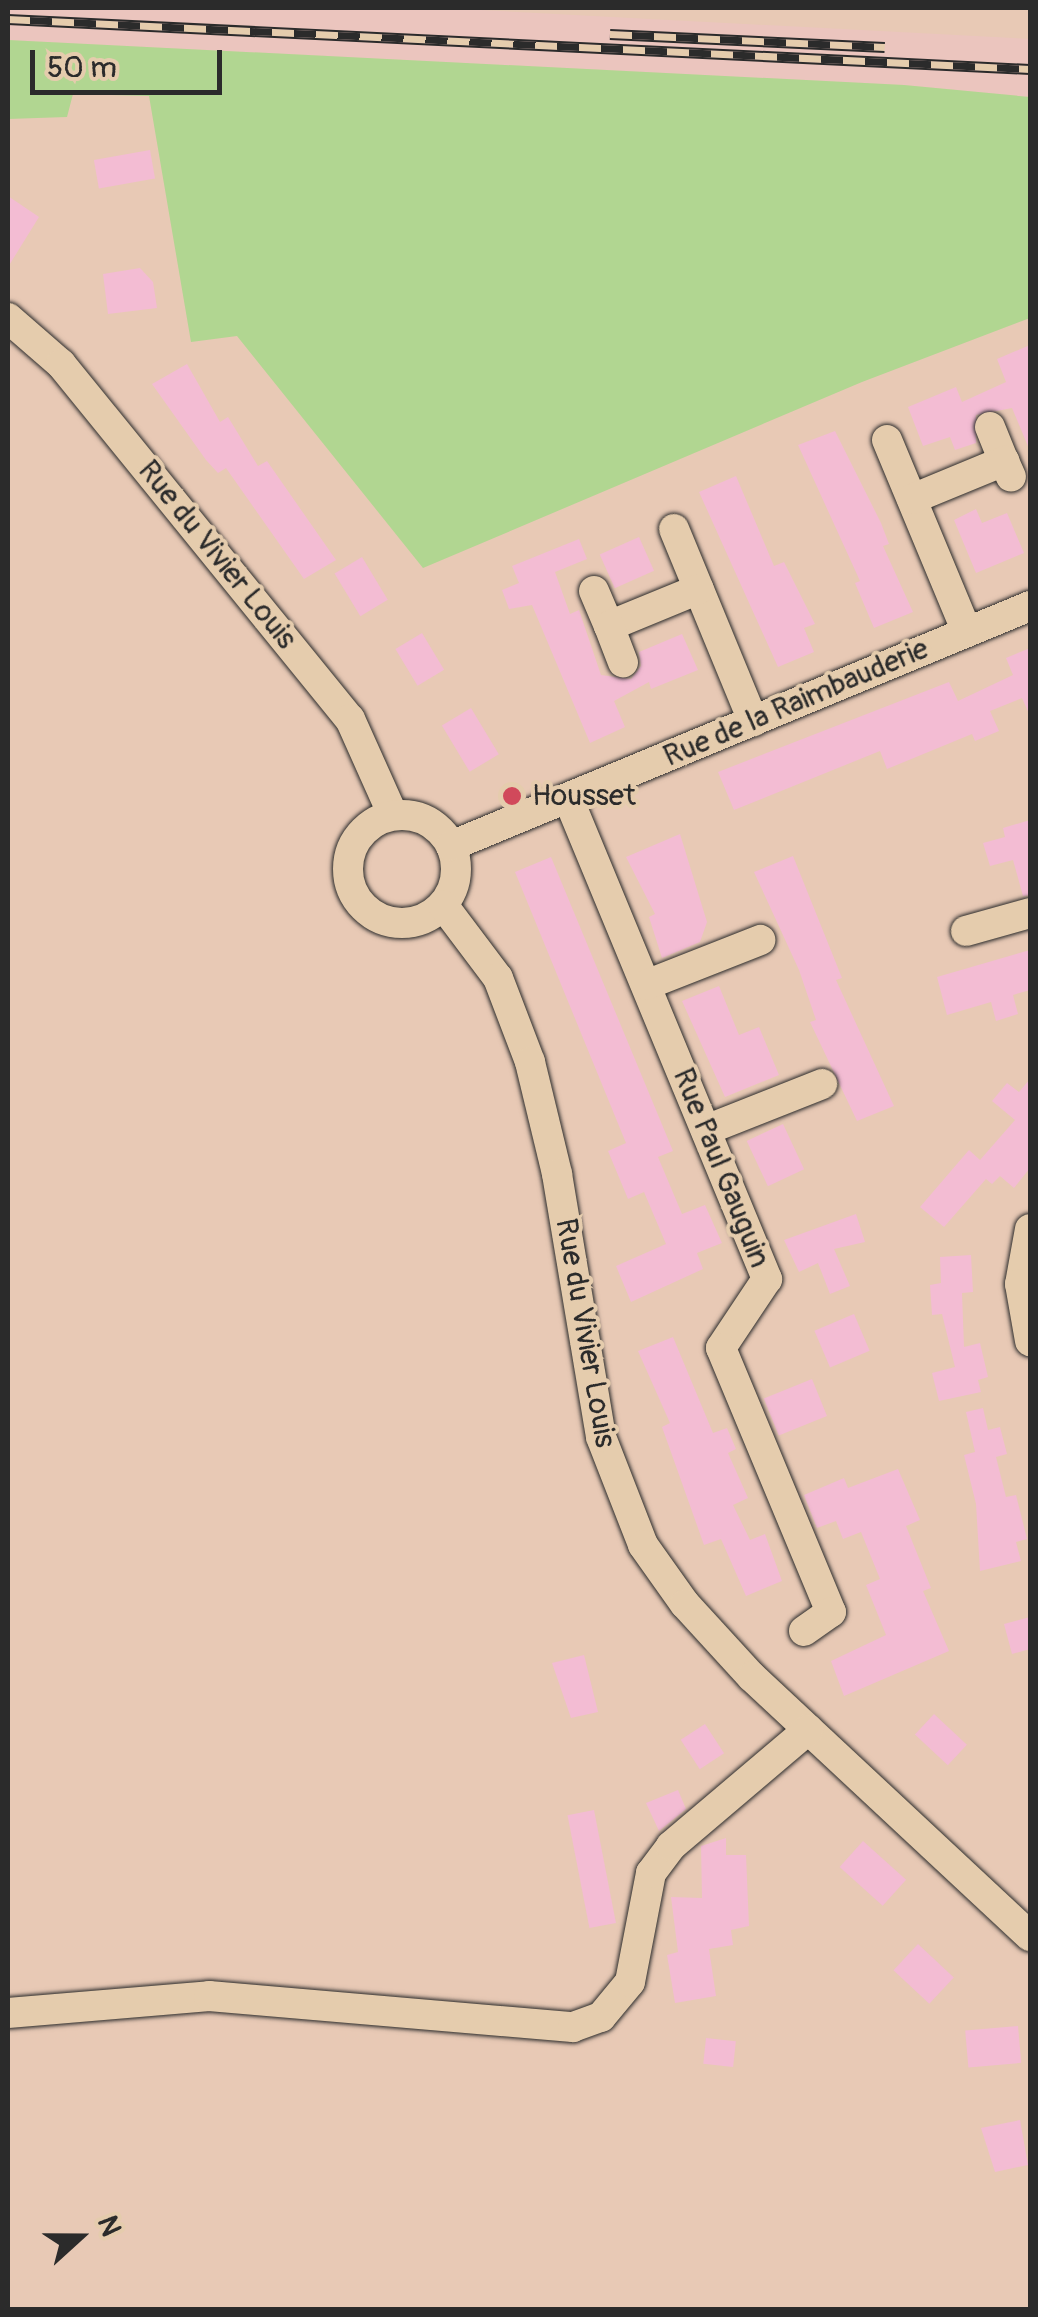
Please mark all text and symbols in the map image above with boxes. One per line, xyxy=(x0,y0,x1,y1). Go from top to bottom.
scale bar xyxy=(35,30,228,92)
text: 50 m xyxy=(47,49,117,86)
street label: Rue du Vivier Louis xyxy=(130,454,304,656)
street label: Rue de la Raimbauderie xyxy=(658,631,934,775)
place label: Housset xyxy=(532,778,636,814)
marker: Housset xyxy=(501,785,523,807)
street label: Rue Paul Gauguin xyxy=(665,1063,777,1273)
street label: Rue du Vivier Louis xyxy=(547,1216,623,1450)
north arrow xyxy=(30,2187,130,2287)
text: N xyxy=(89,2211,128,2241)

